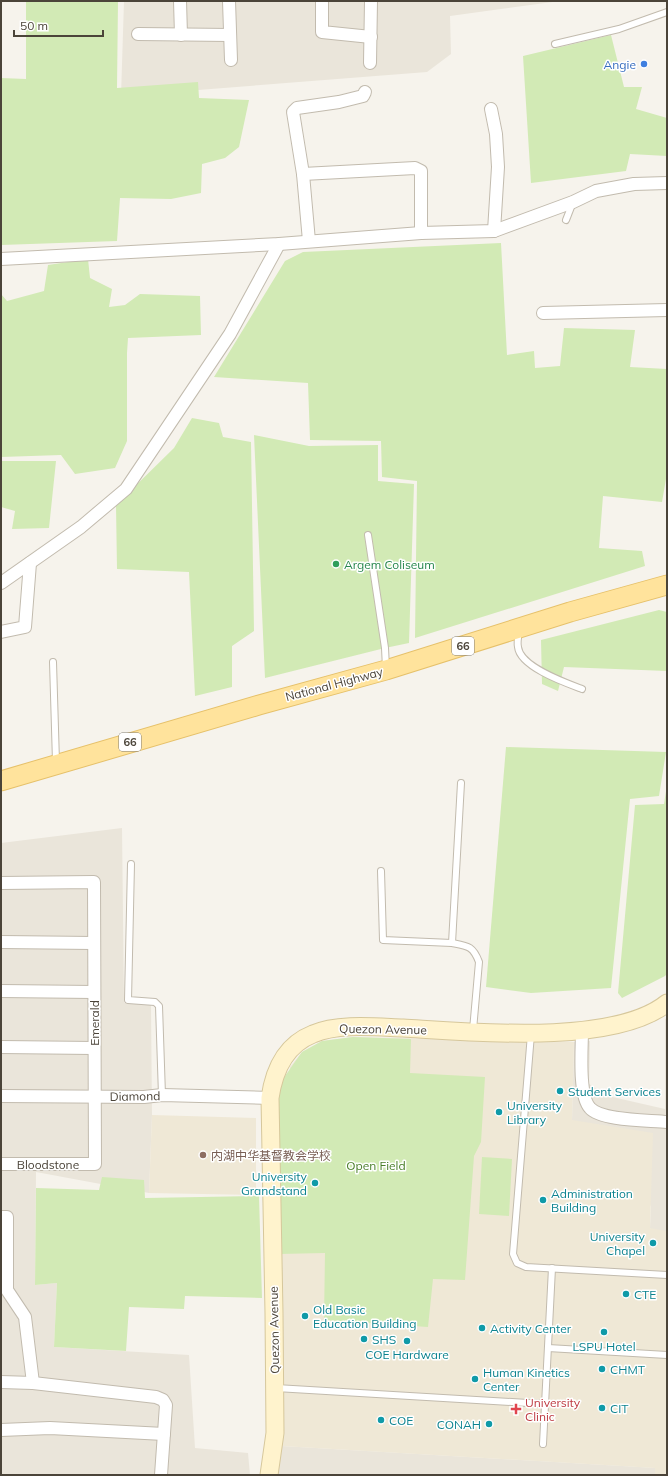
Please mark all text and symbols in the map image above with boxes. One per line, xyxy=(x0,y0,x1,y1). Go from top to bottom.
scale bar xyxy=(14,12,103,38)
text: 50 m xyxy=(20,18,48,33)
place label: Angie xyxy=(604,57,636,72)
marker: Angie xyxy=(639,59,649,69)
place label: Argem Coliseum xyxy=(344,557,435,572)
marker: Argem Coliseum xyxy=(331,559,341,569)
road number: 66 xyxy=(452,637,474,655)
street label: National Highway xyxy=(284,664,385,704)
road number: 66 xyxy=(119,733,141,751)
street label: Emerald xyxy=(87,1000,102,1046)
street label: Quezon Avenue xyxy=(339,1021,427,1037)
place label: Student Services xyxy=(568,1084,661,1099)
marker: Student Services xyxy=(555,1086,565,1096)
street label: Diamond xyxy=(110,1088,160,1104)
place label: University Library xyxy=(507,1098,563,1127)
marker: University Library xyxy=(494,1107,504,1117)
place label: 内湖中华基督教会学校 xyxy=(211,1148,331,1163)
marker: 内湖中华基督教会学校 xyxy=(198,1150,208,1160)
street label: Bloodstone xyxy=(17,1157,79,1172)
park label: Open Field xyxy=(346,1158,406,1173)
place label: University Grandstand xyxy=(241,1169,308,1198)
marker: University Grandstand xyxy=(310,1178,320,1188)
place label: Administration Building xyxy=(551,1186,633,1215)
marker: Administration Building xyxy=(538,1195,548,1205)
place label: University Chapel xyxy=(590,1229,646,1258)
marker: University Chapel xyxy=(648,1238,658,1248)
street label: Quezon Avenue xyxy=(266,1286,282,1374)
place label: CTE xyxy=(634,1287,656,1302)
marker: CTE xyxy=(621,1289,631,1299)
place label: Old Basic Education Building xyxy=(313,1302,416,1331)
marker: Old Basic Education Building xyxy=(300,1311,310,1321)
place label: Activity Center xyxy=(490,1321,572,1336)
marker: Activity Center xyxy=(477,1323,487,1333)
marker: LSPU Hotel xyxy=(599,1327,609,1337)
place label: SHS xyxy=(372,1332,396,1347)
marker: SHS xyxy=(359,1334,369,1344)
marker: COE Hardware xyxy=(402,1336,412,1346)
place label: LSPU Hotel xyxy=(572,1339,636,1354)
place label: COE Hardware xyxy=(365,1347,449,1362)
place label: CHMT xyxy=(610,1362,646,1377)
marker: CHMT xyxy=(597,1364,607,1374)
place label: Human Kinetics Center xyxy=(483,1365,570,1394)
marker: Human Kinetics Center xyxy=(470,1374,480,1384)
place label: University Clinic xyxy=(525,1395,581,1424)
place label: CIT xyxy=(610,1401,629,1416)
marker: University Clinic xyxy=(510,1403,522,1415)
marker: CIT xyxy=(597,1403,607,1413)
place label: COE xyxy=(389,1413,413,1428)
marker: COE xyxy=(376,1415,386,1425)
place label: CONAH xyxy=(437,1417,481,1432)
marker: CONAH xyxy=(484,1419,494,1429)

